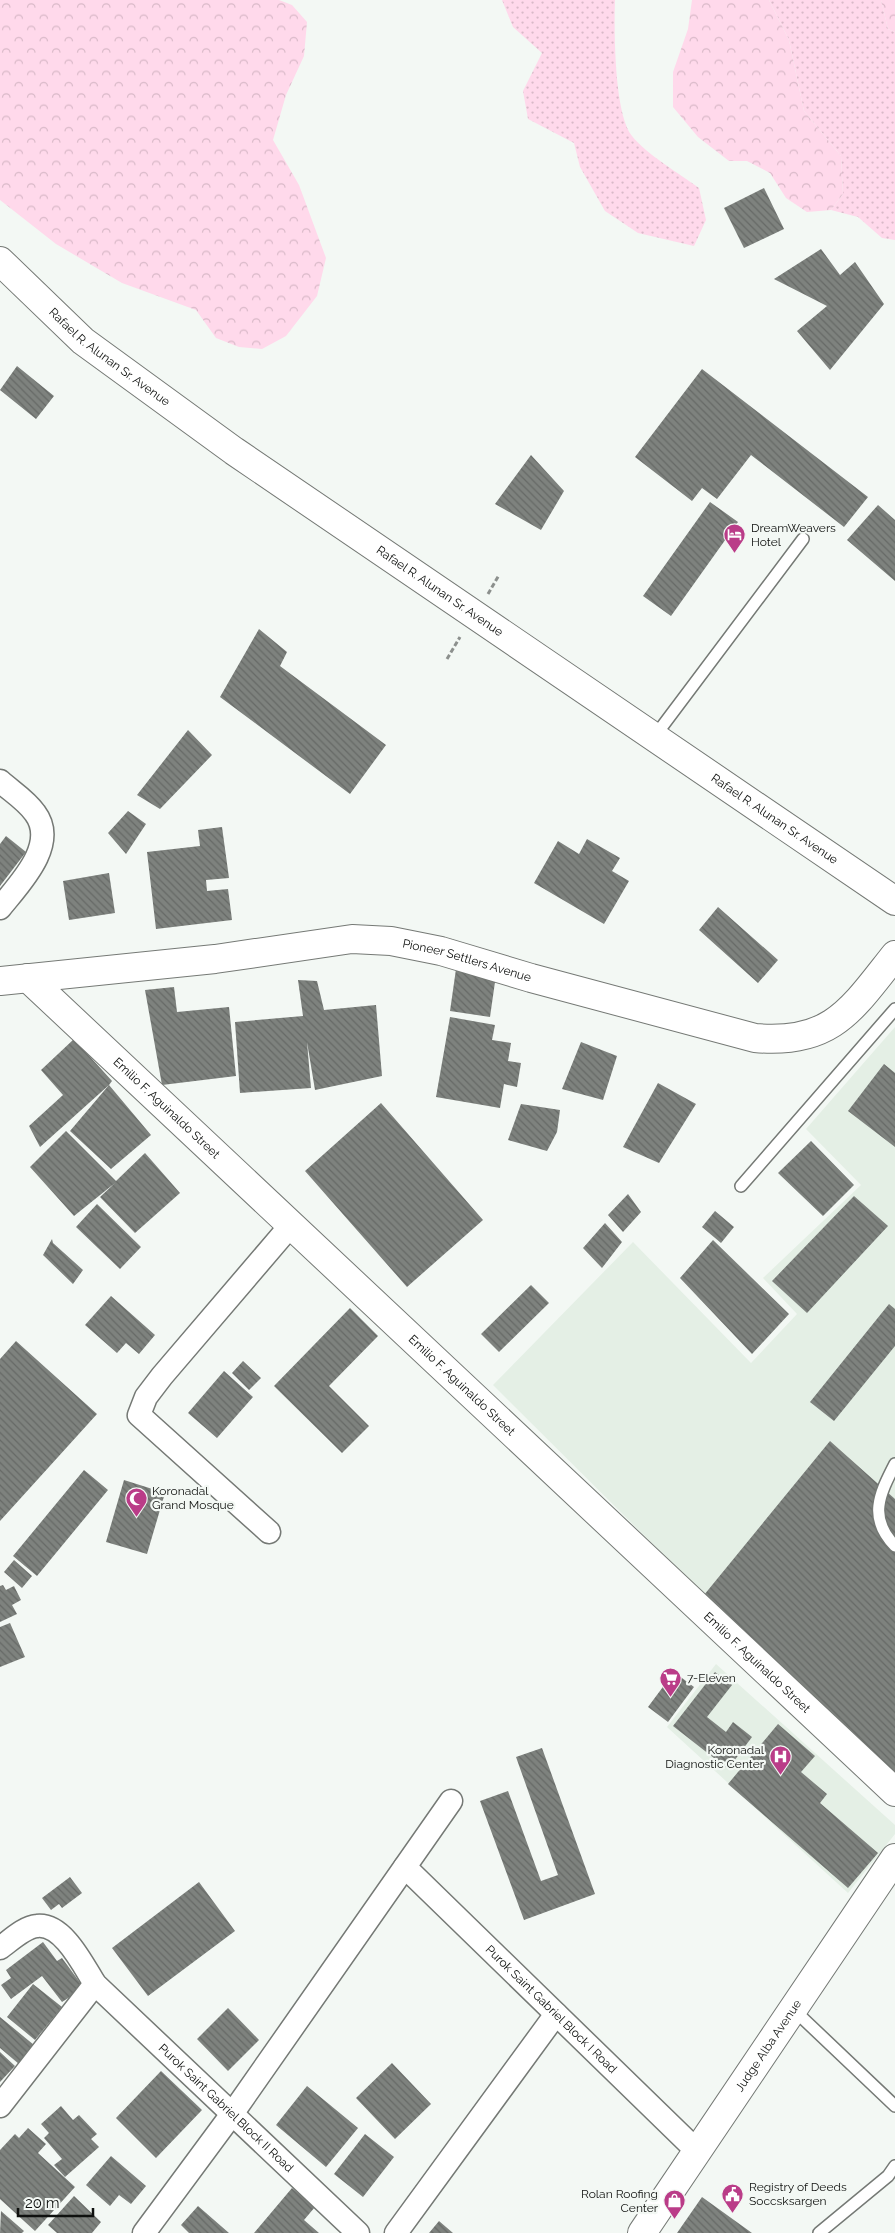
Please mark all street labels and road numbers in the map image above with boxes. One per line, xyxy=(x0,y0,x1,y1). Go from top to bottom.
street label: Rafael R. Alunan Sr. Avenue xyxy=(46,305,173,409)
street label: Rafael R. Alunan Sr. Avenue xyxy=(374,543,506,639)
street label: Rafael R. Alunan Sr. Avenue xyxy=(709,771,841,867)
street label: Pioneer Settlers Avenue xyxy=(401,936,533,985)
street label: Emilio F. Aguinaldo Street xyxy=(110,1055,223,1161)
street label: Emilio F. Aguinaldo Street xyxy=(406,1332,518,1439)
street label: Emilio F. Aguinaldo Street xyxy=(701,1609,813,1716)
street label: Purok Saint Gabriel Block I Road xyxy=(483,1942,620,2076)
street label: Judge Alba Avenue xyxy=(732,1997,804,2094)
street label: Purok Saint Gabriel Block II Road xyxy=(156,2041,296,2175)

